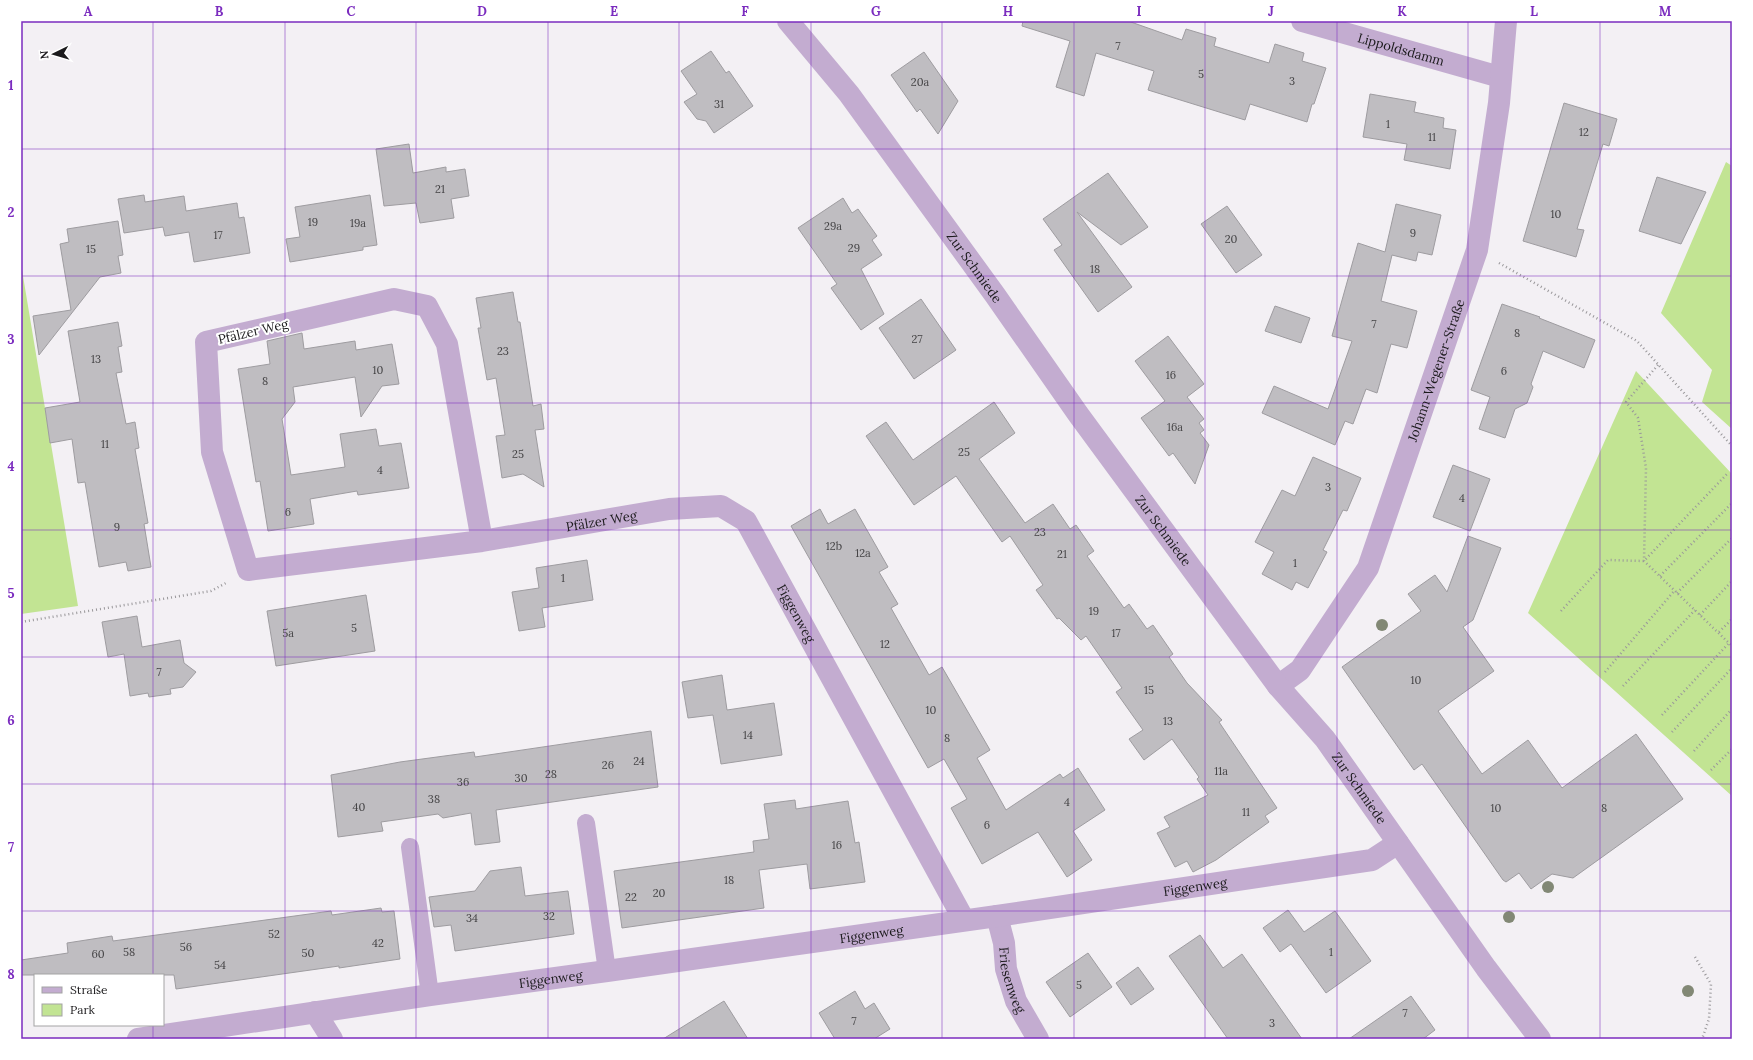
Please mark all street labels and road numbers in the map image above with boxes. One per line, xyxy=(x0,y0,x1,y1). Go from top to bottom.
street label: Lippoldsdamm xyxy=(1356,29,1447,70)
street label: Zur Schmiede xyxy=(943,228,1006,306)
street label: Johann-Wegener-Straße xyxy=(1404,297,1469,445)
street label: Pfälzer Weg xyxy=(216,315,291,348)
street label: Zur Schmiede xyxy=(1131,492,1195,569)
street label: Pfälzer Weg xyxy=(565,506,639,536)
street label: Figgenweg xyxy=(773,581,819,646)
street label: Zur Schmiede xyxy=(1328,749,1390,828)
street label: Figgenweg xyxy=(1162,874,1229,900)
street label: Figgenweg xyxy=(839,921,905,947)
street label: Friesenweg xyxy=(995,946,1030,1017)
street label: Figgenweg xyxy=(518,966,584,992)

